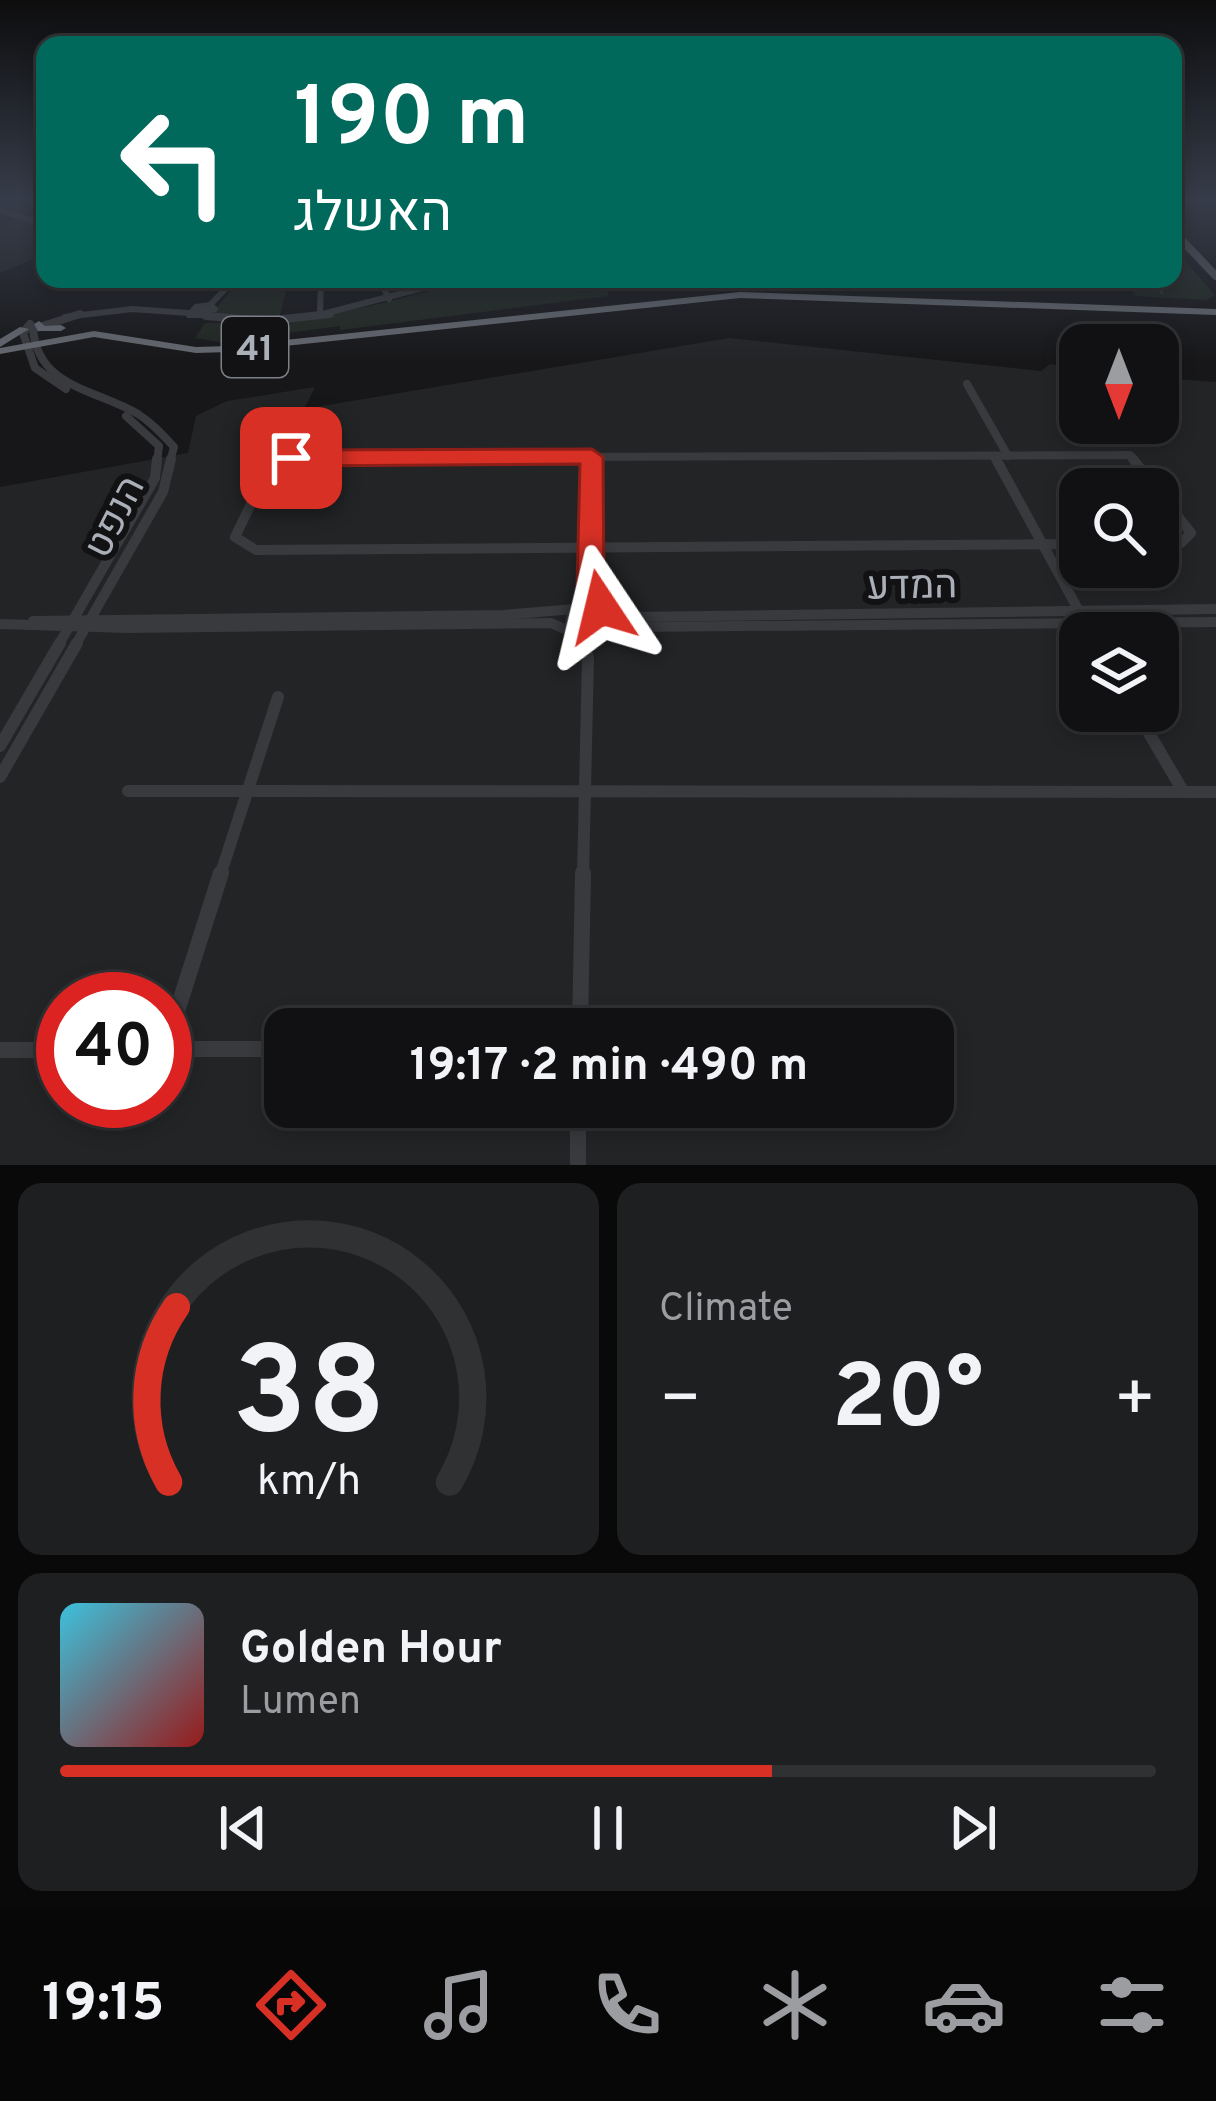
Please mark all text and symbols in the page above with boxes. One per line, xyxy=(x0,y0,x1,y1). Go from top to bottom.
text: 190 m xyxy=(294,69,529,175)
icon: left xyxy=(96,84,252,240)
text: האשלג xyxy=(294,182,452,251)
road number: 41 xyxy=(222,317,288,377)
north arrow xyxy=(1059,324,1179,444)
map controls xyxy=(1059,324,1179,732)
pin xyxy=(240,407,342,509)
icon: arrive xyxy=(258,425,324,491)
button: search xyxy=(1059,468,1179,588)
street label: הנפט xyxy=(76,469,158,567)
position arrow xyxy=(538,544,664,670)
street label: המדע xyxy=(866,563,958,614)
button: layers xyxy=(1059,612,1179,732)
speed limit sign: 40 xyxy=(36,972,192,1128)
text: 19:17 · 2 min · 490 m xyxy=(410,1039,808,1096)
text: Climate xyxy=(659,1286,793,1335)
text: 38 xyxy=(232,1321,385,1479)
text: 20° xyxy=(832,1346,983,1459)
text: − xyxy=(659,1361,702,1444)
text: + xyxy=(1113,1361,1156,1444)
text: km/h xyxy=(256,1456,361,1510)
text: Golden Hour xyxy=(240,1622,502,1679)
text: Lumen xyxy=(240,1679,361,1728)
icon: previous xyxy=(210,1795,276,1861)
icon: pause xyxy=(575,1795,641,1861)
icon: next xyxy=(940,1795,1006,1861)
icon: directions xyxy=(249,1963,333,2047)
icon: music xyxy=(417,1963,501,2047)
icon: phone xyxy=(585,1963,669,2047)
icon: climate xyxy=(753,1963,837,2047)
icon: car xyxy=(922,1963,1006,2047)
icon: filters xyxy=(1090,1963,1174,2047)
text: 19:15 xyxy=(42,1971,165,2040)

